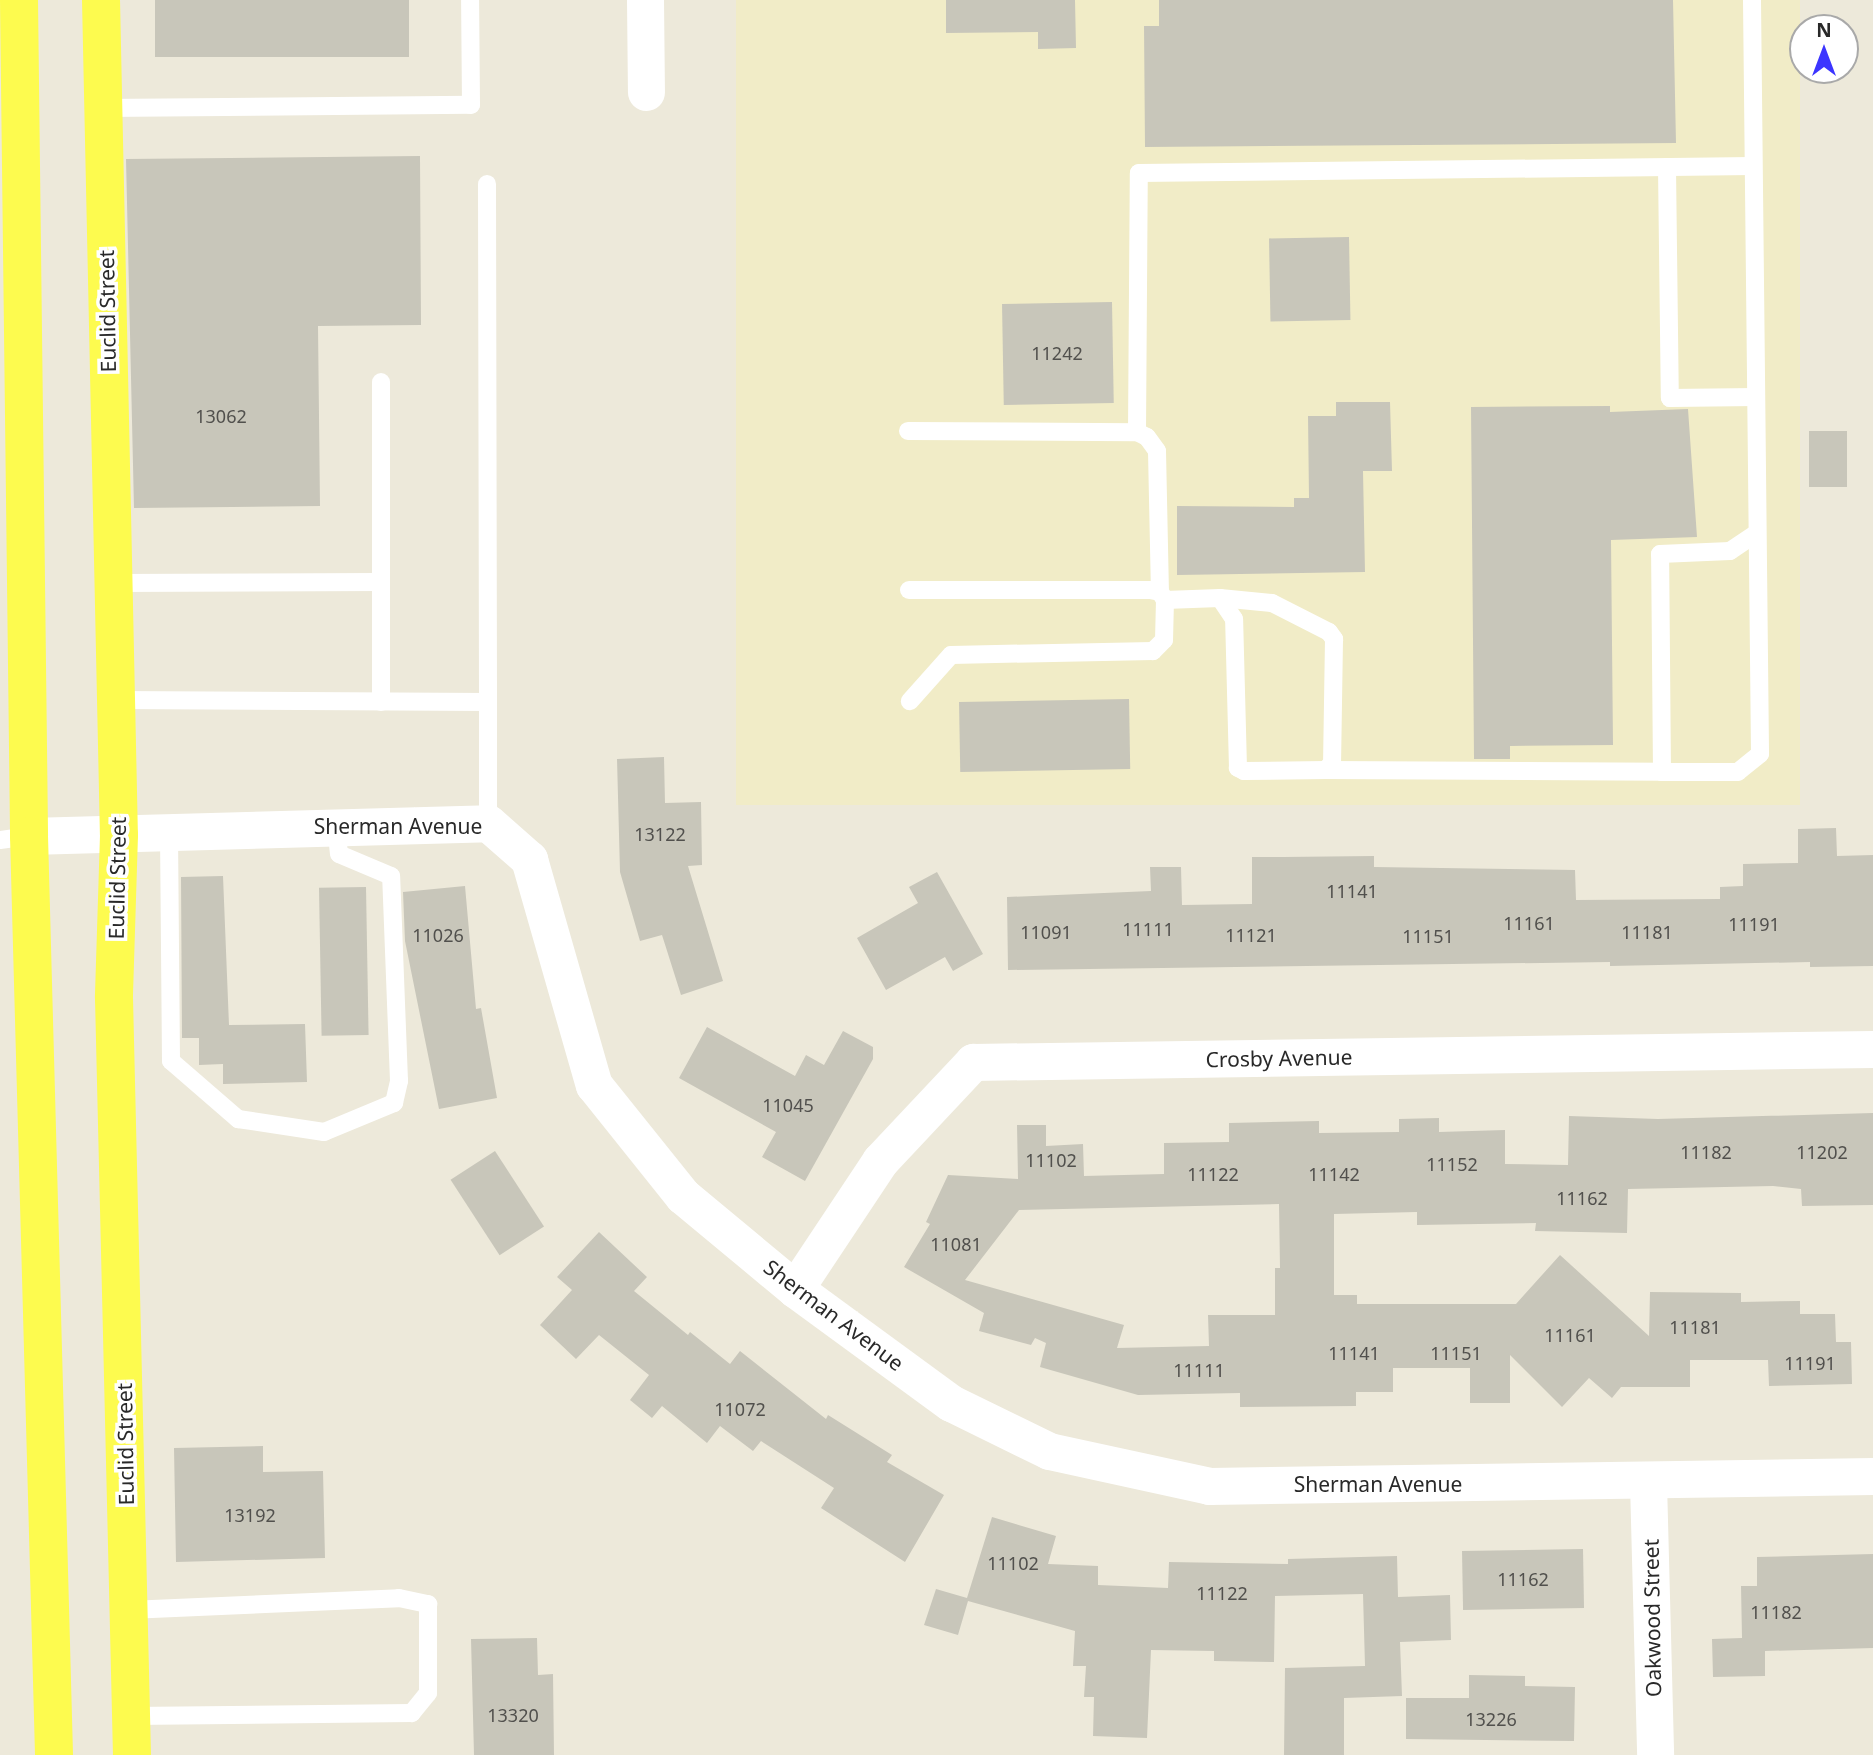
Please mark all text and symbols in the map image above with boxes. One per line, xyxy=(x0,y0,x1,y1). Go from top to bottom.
north arrow xyxy=(1789,14,1859,84)
text: N xyxy=(1816,17,1832,43)
street label: Euclid Street xyxy=(93,250,121,372)
house number: 11242 xyxy=(1031,342,1083,364)
house number: 13062 xyxy=(195,405,247,427)
street label: Sherman Avenue xyxy=(314,813,482,839)
street label: Euclid Street xyxy=(103,817,131,939)
house number: 13122 xyxy=(634,823,686,845)
house number: 11141 xyxy=(1326,880,1378,902)
house number: 11161 xyxy=(1503,912,1555,934)
house number: 11191 xyxy=(1728,913,1780,935)
house number: 11111 xyxy=(1122,918,1174,940)
house number: 11091 xyxy=(1020,921,1072,943)
house number: 11181 xyxy=(1621,921,1673,943)
house number: 11026 xyxy=(412,924,464,946)
house number: 11121 xyxy=(1225,924,1277,946)
house number: 11151 xyxy=(1402,925,1454,947)
street label: Crosby Avenue xyxy=(1205,1044,1353,1072)
house number: 11045 xyxy=(762,1094,814,1116)
house number: 11182 xyxy=(1680,1141,1732,1163)
house number: 11202 xyxy=(1796,1141,1848,1163)
house number: 11102 xyxy=(1025,1149,1077,1171)
house number: 11152 xyxy=(1426,1153,1478,1175)
house number: 11122 xyxy=(1187,1163,1239,1185)
house number: 11142 xyxy=(1308,1163,1360,1185)
house number: 11162 xyxy=(1556,1187,1608,1209)
house number: 11081 xyxy=(930,1233,982,1255)
street label: Sherman Avenue xyxy=(759,1254,909,1376)
house number: 11181 xyxy=(1669,1316,1721,1338)
house number: 11161 xyxy=(1544,1324,1596,1346)
house number: 11141 xyxy=(1328,1342,1380,1364)
house number: 11151 xyxy=(1430,1342,1482,1364)
house number: 11191 xyxy=(1784,1352,1836,1374)
house number: 11111 xyxy=(1173,1359,1225,1381)
street label: Euclid Street xyxy=(111,1383,139,1505)
house number: 11072 xyxy=(714,1398,766,1420)
street label: Sherman Avenue xyxy=(1294,1471,1462,1497)
house number: 13192 xyxy=(224,1504,276,1526)
street label: Oakwood Street xyxy=(1638,1539,1666,1697)
house number: 11102 xyxy=(987,1552,1039,1574)
house number: 11162 xyxy=(1497,1568,1549,1590)
house number: 11122 xyxy=(1196,1582,1248,1604)
house number: 11182 xyxy=(1750,1601,1802,1623)
house number: 13320 xyxy=(487,1704,539,1726)
house number: 13226 xyxy=(1465,1708,1517,1730)

